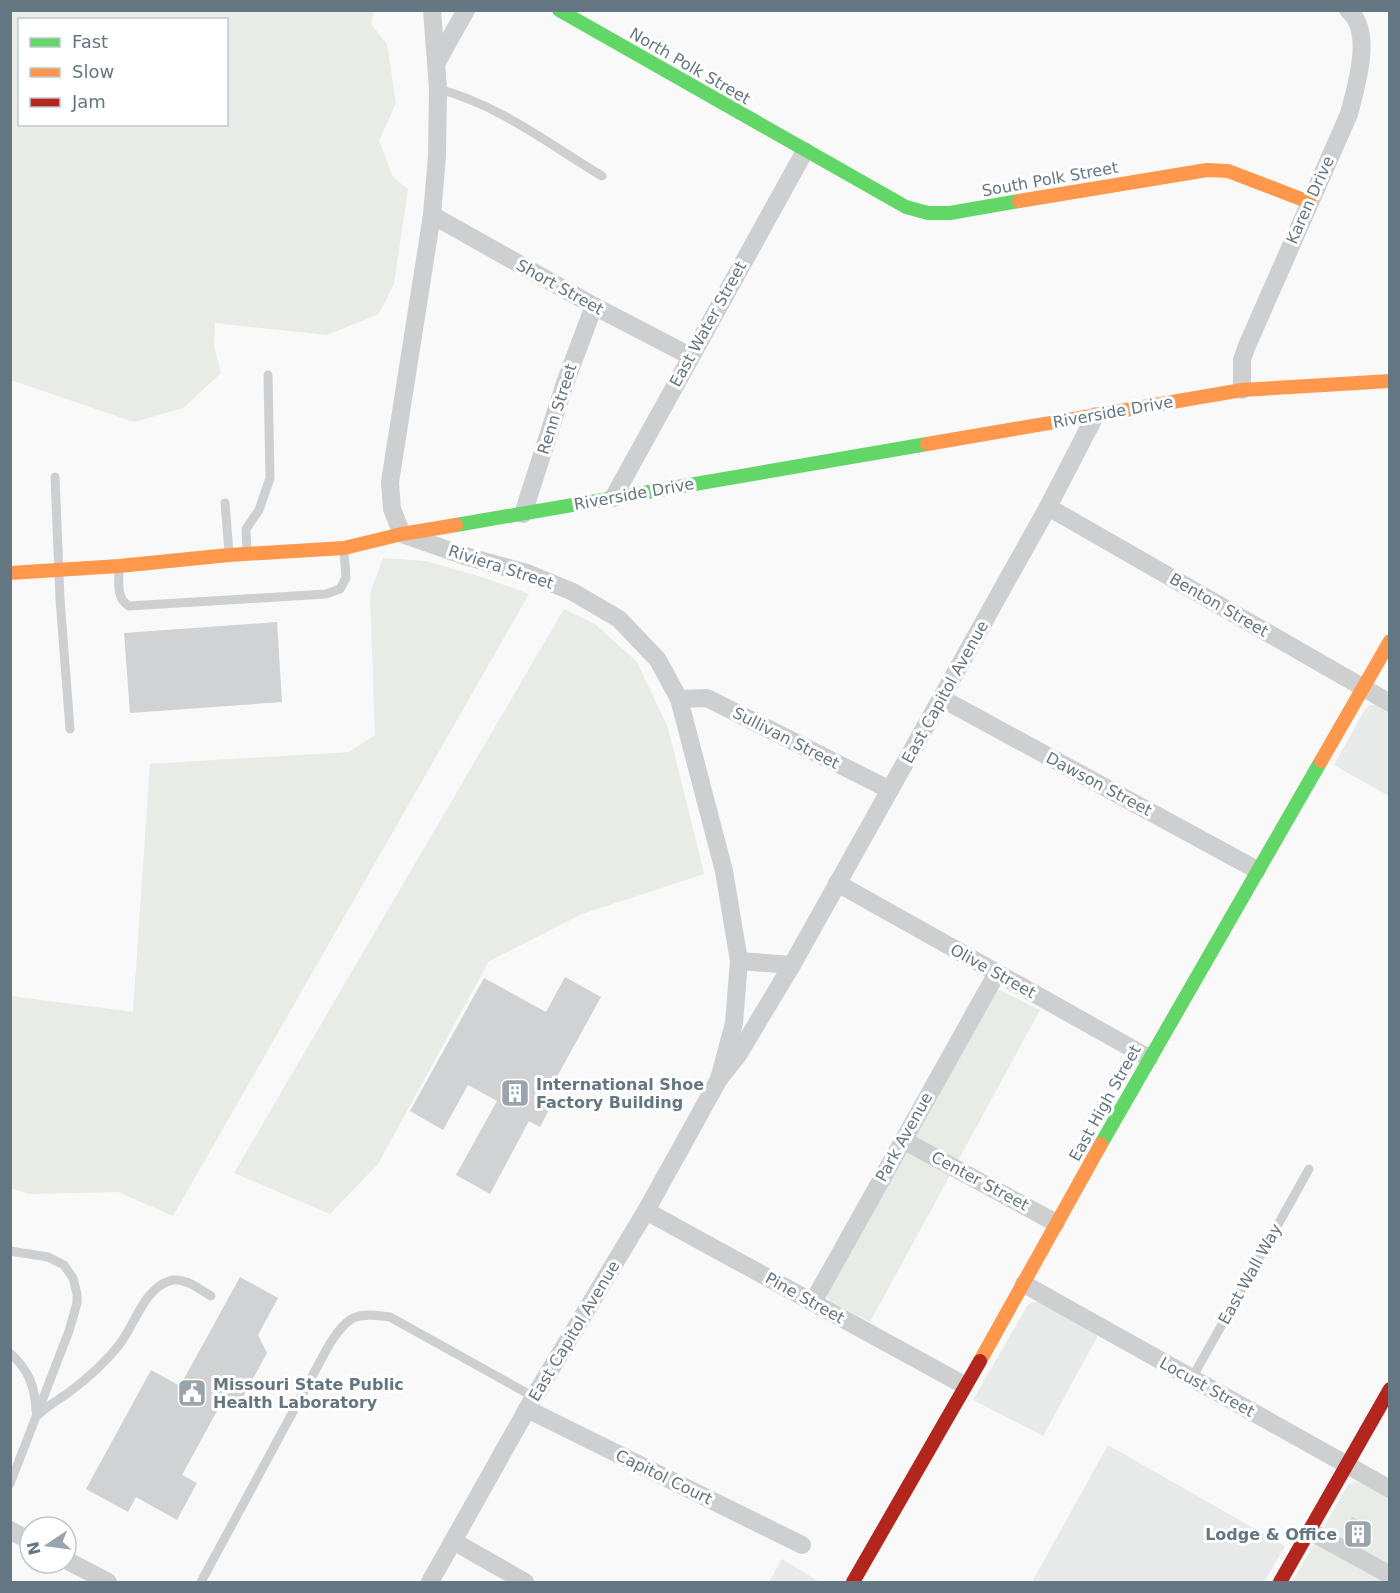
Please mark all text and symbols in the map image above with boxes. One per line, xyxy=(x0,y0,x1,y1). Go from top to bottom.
legend xyxy=(18,18,228,126)
street label: North Polk Street xyxy=(626,24,754,108)
text: Fast xyxy=(72,31,108,52)
text: Slow xyxy=(72,61,114,82)
text: Jam xyxy=(71,91,106,112)
street label: Karen Drive xyxy=(1282,153,1338,247)
street label: South Polk Street xyxy=(980,158,1120,200)
street label: Short Street xyxy=(513,255,607,319)
street label: East Water Street xyxy=(666,258,750,390)
street label: Renn Street xyxy=(533,361,581,457)
street label: Riverside Drive xyxy=(1051,392,1175,432)
street label: Riverside Drive xyxy=(572,474,696,514)
street label: Riviera Street xyxy=(446,541,556,593)
street label: Benton Street xyxy=(1166,569,1272,641)
street label: East Capitol Avenue xyxy=(898,617,992,767)
street label: Sullivan Street xyxy=(730,703,842,773)
street label: Dawson Street xyxy=(1043,748,1155,820)
street label: Olive Street xyxy=(947,940,1039,1002)
street label: East High Street xyxy=(1065,1042,1145,1164)
place label: International Shoe Factory Building xyxy=(536,1075,704,1112)
building icon: International Shoe Factory Building xyxy=(499,1077,531,1109)
street label: Park Avenue xyxy=(872,1089,936,1185)
street label: Center Street xyxy=(928,1147,1032,1215)
street label: East Wall Way xyxy=(1214,1220,1286,1328)
street label: East Capitol Avenue xyxy=(525,1257,623,1405)
street label: Pine Street xyxy=(762,1268,848,1328)
street label: Locust Street xyxy=(1156,1353,1258,1421)
place label: Missouri State Public Health Laboratory xyxy=(213,1375,404,1412)
public building icon: Missouri State Public Health Laboratory xyxy=(176,1377,208,1409)
street label: Capitol Court xyxy=(613,1445,715,1509)
north arrow xyxy=(18,1515,78,1575)
building icon: Lodge & Office xyxy=(1342,1518,1374,1550)
place label: Lodge & Office xyxy=(1205,1525,1337,1544)
text: N xyxy=(23,1540,45,1557)

